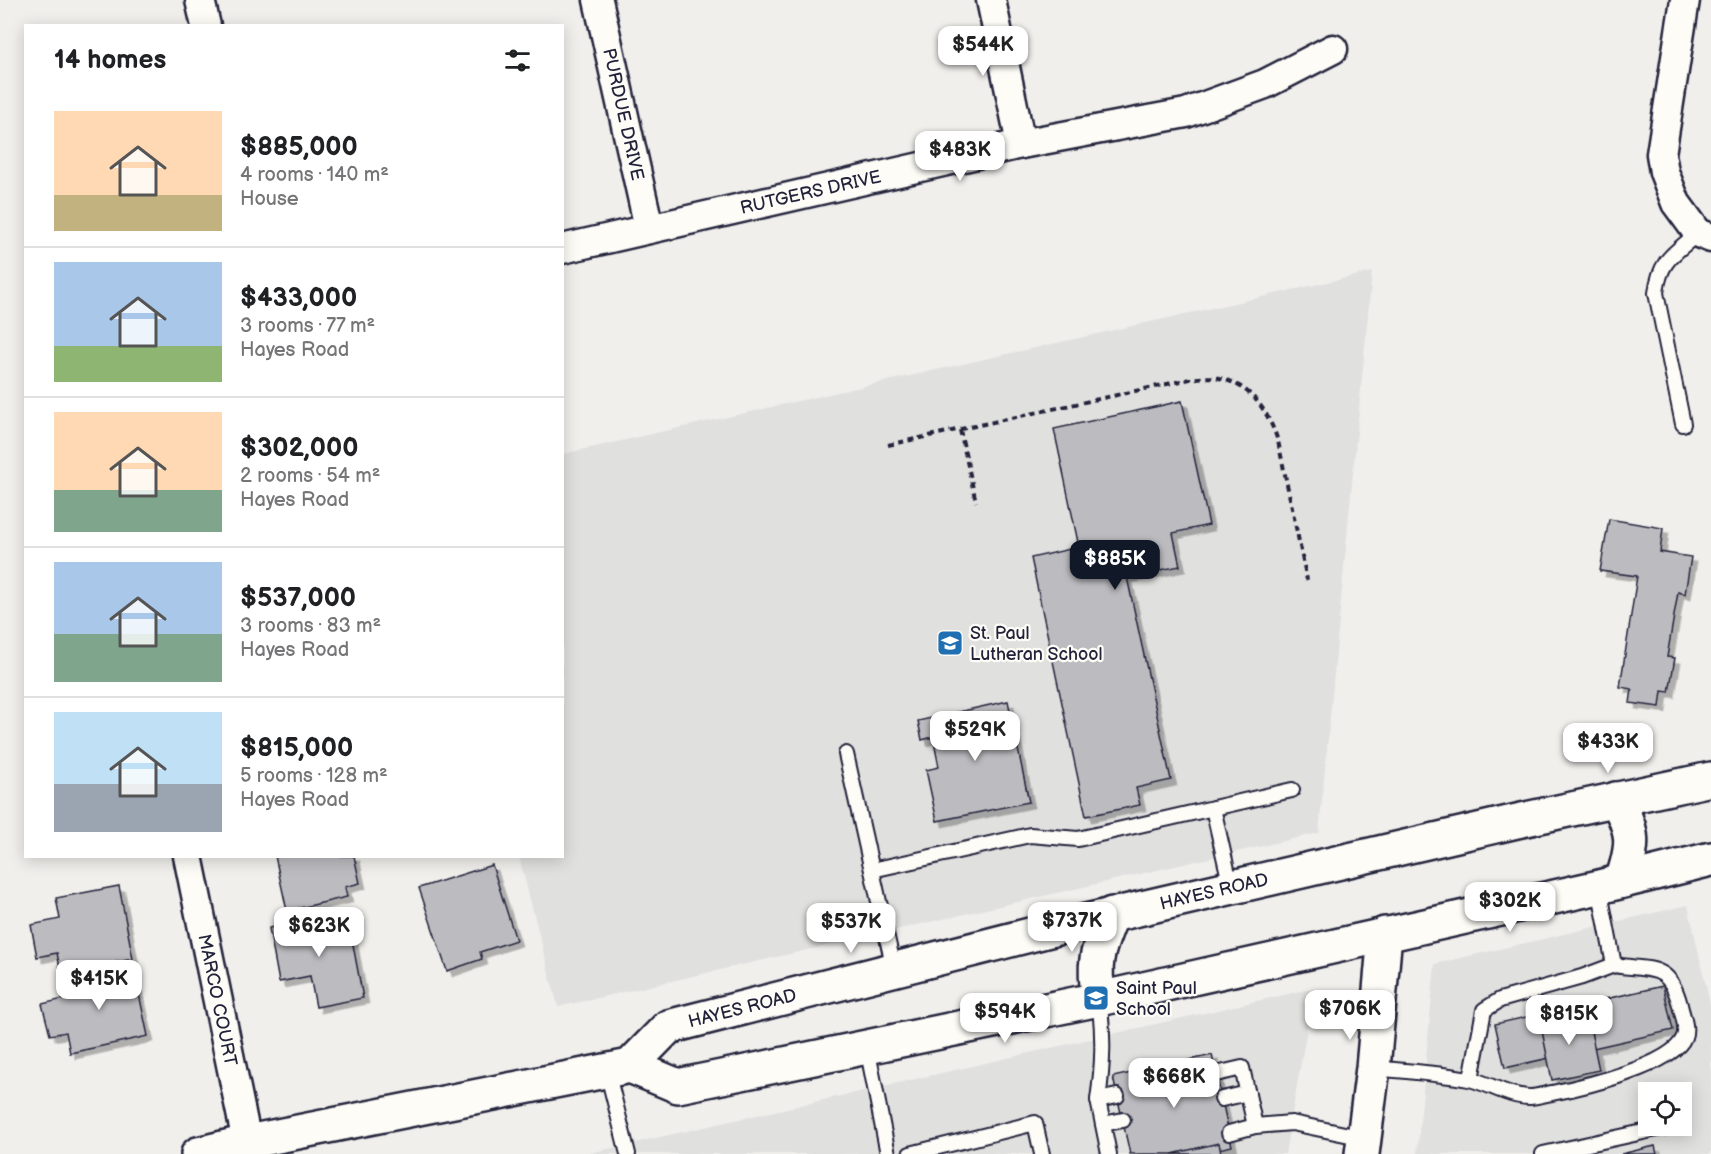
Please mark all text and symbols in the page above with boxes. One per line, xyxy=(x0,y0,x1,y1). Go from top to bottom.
pin: $544K xyxy=(941,26,1025,77)
text: $544K xyxy=(952,33,1014,57)
icon: filters xyxy=(501,44,534,77)
text: 14 homes xyxy=(54,45,166,76)
street label: PURDUE DRIVE xyxy=(598,46,648,183)
pin: $483K xyxy=(918,131,1002,182)
text: $885,000 xyxy=(240,132,358,163)
icon: home xyxy=(102,135,174,207)
text: $483K xyxy=(929,138,991,162)
text: 4 rooms · 140 m² xyxy=(240,163,389,187)
street label: RUTGERS DRIVE xyxy=(738,166,883,219)
text: House xyxy=(240,187,299,211)
text: $433,000 xyxy=(240,283,357,314)
icon: home xyxy=(102,286,174,358)
text: 3 rooms · 77 m² xyxy=(240,314,375,338)
text: Hayes Road xyxy=(240,338,349,362)
text: $302,000 xyxy=(240,433,358,464)
icon: home xyxy=(102,436,174,508)
text: 2 rooms · 54 m² xyxy=(240,464,380,488)
text: Hayes Road xyxy=(240,488,349,512)
pin: $885K xyxy=(1073,540,1157,591)
text: $885K xyxy=(1084,547,1146,571)
text: $537,000 xyxy=(240,583,356,614)
icon: home xyxy=(102,586,174,658)
text: 3 rooms · 83 m² xyxy=(240,614,381,638)
place label: St. Paul Lutheran School xyxy=(970,623,1102,665)
school or university icon: St. Paul Lutheran School xyxy=(935,628,965,658)
text: Hayes Road xyxy=(240,638,349,662)
pin: $529K xyxy=(933,711,1017,762)
text: $529K xyxy=(944,718,1006,742)
pin: $433K xyxy=(1566,723,1650,774)
text: $433K xyxy=(1577,730,1639,754)
text: $815,000 xyxy=(240,733,353,764)
icon: home xyxy=(102,736,174,808)
text: 5 rooms · 128 m² xyxy=(240,764,388,788)
text: Hayes Road xyxy=(240,788,349,812)
street label: HAYES ROAD xyxy=(1158,869,1270,915)
pin: $302K xyxy=(1468,882,1552,933)
text: $302K xyxy=(1479,889,1541,913)
pin: $737K xyxy=(1030,902,1114,953)
pin: $537K xyxy=(809,903,893,954)
pin: $623K xyxy=(277,907,361,958)
text: $737K xyxy=(1042,909,1102,933)
text: $537K xyxy=(820,910,882,934)
text: $623K xyxy=(288,914,350,938)
street label: MARCO COURT xyxy=(193,932,241,1068)
pin: $415K xyxy=(57,960,141,1011)
text: $415K xyxy=(70,967,128,991)
place label: Saint Paul School xyxy=(1116,978,1197,1020)
school or university icon: Saint Paul School xyxy=(1081,983,1111,1013)
street label: HAYES ROAD xyxy=(686,985,799,1032)
pin: $706K xyxy=(1308,990,1392,1041)
pin: $594K xyxy=(963,993,1047,1044)
pin: $815K xyxy=(1527,995,1611,1046)
text: $706K xyxy=(1319,997,1381,1021)
text: $594K xyxy=(974,1000,1036,1024)
text: $815K xyxy=(1540,1002,1598,1026)
pin: $668K xyxy=(1132,1058,1216,1109)
text: $668K xyxy=(1142,1065,1206,1089)
map controls xyxy=(1638,1082,1692,1136)
button: locate xyxy=(1638,1082,1692,1136)

